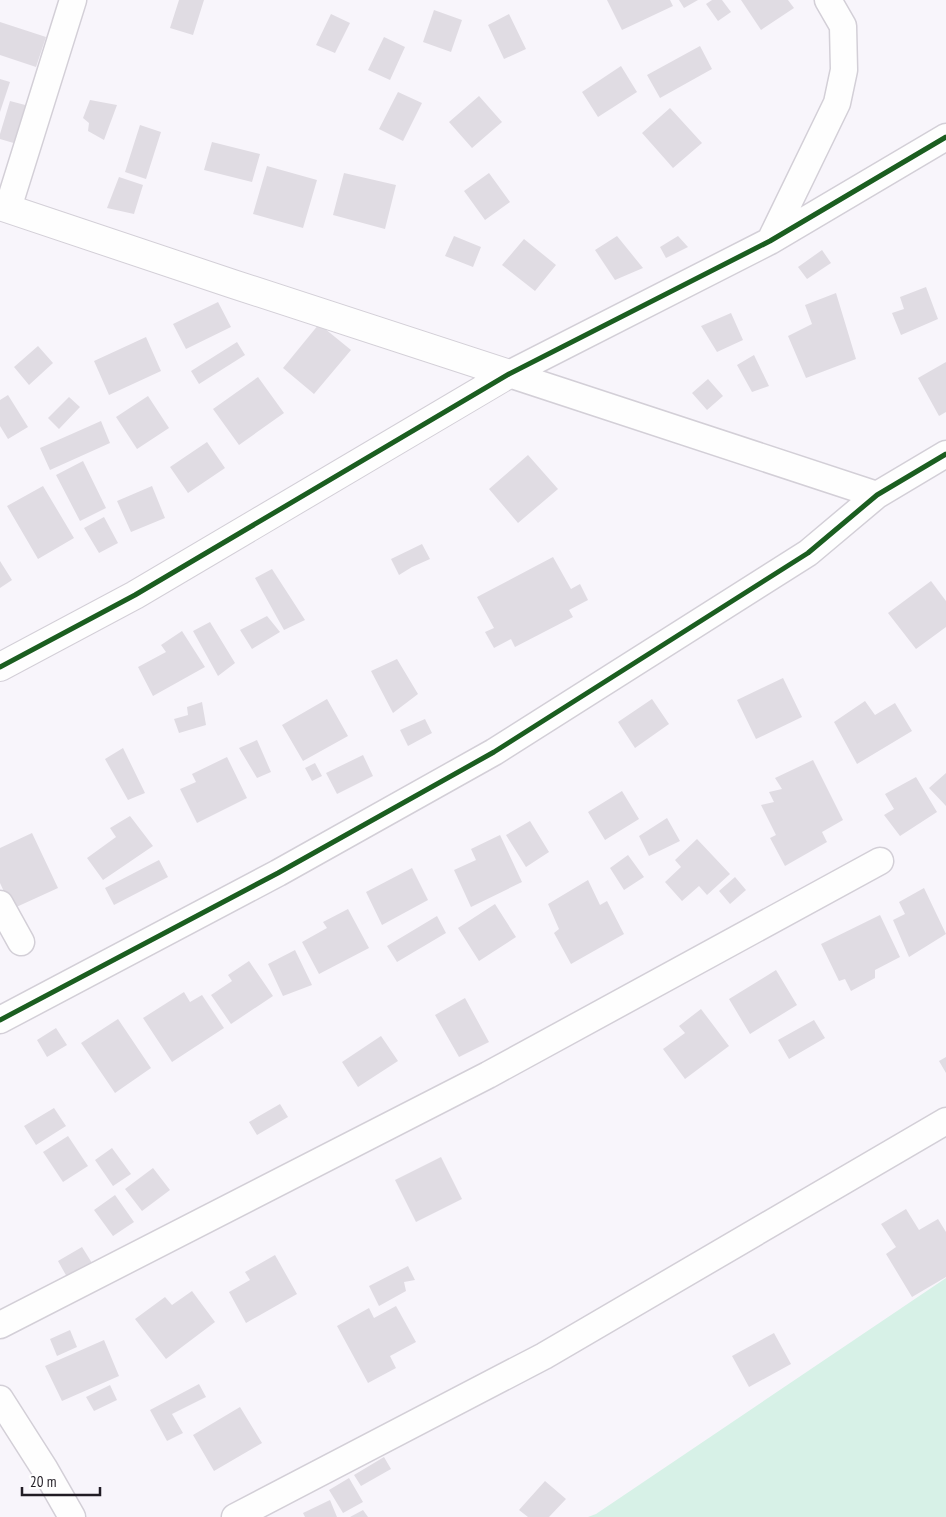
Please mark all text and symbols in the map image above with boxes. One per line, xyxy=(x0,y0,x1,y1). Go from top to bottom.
scale bar xyxy=(22,1464,100,1496)
text: 20 m xyxy=(30,1472,56,1491)

